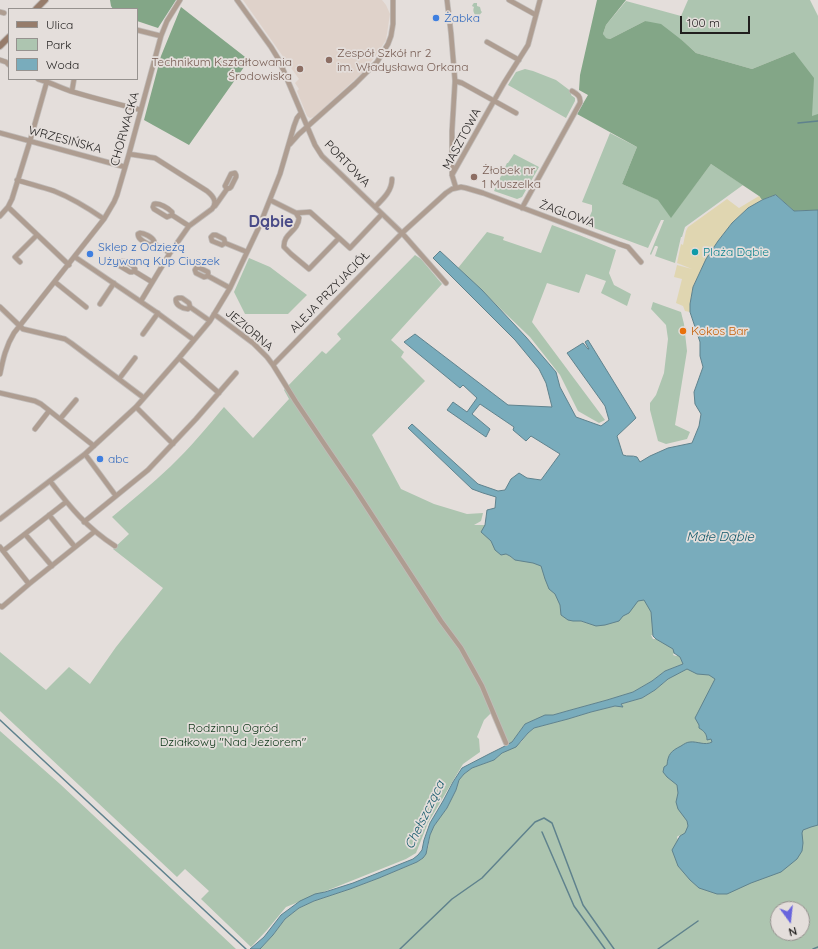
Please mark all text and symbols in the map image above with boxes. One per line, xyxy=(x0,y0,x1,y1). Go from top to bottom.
legend xyxy=(8,8,138,80)
scale bar xyxy=(682,8,752,34)
place label: Żabka xyxy=(444,11,480,25)
marker: Żabka xyxy=(431,13,441,23)
text: 100 m xyxy=(687,15,720,30)
text: Ulica xyxy=(46,17,73,32)
text: Park xyxy=(46,37,71,52)
place label: Zespół Szkół nr 2 im. Władysława Orkana xyxy=(337,46,468,74)
place label: Technikum Kształtowania Środowiska xyxy=(152,55,292,83)
marker: Zespół Szkół nr 2 im. Władysława Orkana xyxy=(324,55,334,65)
text: Woda xyxy=(46,57,79,72)
marker: Technikum Kształtowania Środowiska xyxy=(295,64,305,74)
street label: CHORWACKA xyxy=(108,90,142,168)
street label: MASZTOWA xyxy=(440,106,484,172)
street label: WRZESIŃSKA xyxy=(27,123,103,157)
street label: PORTOWA xyxy=(321,138,373,190)
place label: Żłobek nr 1 Muszelka xyxy=(482,163,541,191)
marker: Żłobek nr 1 Muszelka xyxy=(469,172,479,182)
street label: ŻAGLOWA xyxy=(537,197,597,231)
district label: Dąbie xyxy=(249,212,293,232)
place label: Sklep z Odzieżą Używaną Kup Ciuszek xyxy=(98,240,220,268)
place label: Plaża Dąbie xyxy=(703,245,769,259)
marker: Plaża Dąbie xyxy=(690,247,700,257)
street label: ALEJA PRZYJACIÓŁ xyxy=(287,248,373,336)
marker: Sklep z Odzieżą Używaną Kup Ciuszek xyxy=(85,249,95,259)
street label: JEZIORNA xyxy=(222,306,276,354)
place label: Kokos Bar xyxy=(691,324,748,338)
marker: Kokos Bar xyxy=(678,326,688,336)
place label: abc xyxy=(108,452,129,466)
marker: abc xyxy=(95,454,105,464)
water label: Małe Dąbie xyxy=(686,529,754,545)
park label: Rodzinny Ogród Działkowy "Nad Jeziorem" xyxy=(160,721,306,749)
water label: Chełszcząca xyxy=(402,778,448,852)
north arrow xyxy=(770,901,810,941)
text: N xyxy=(787,924,799,939)

